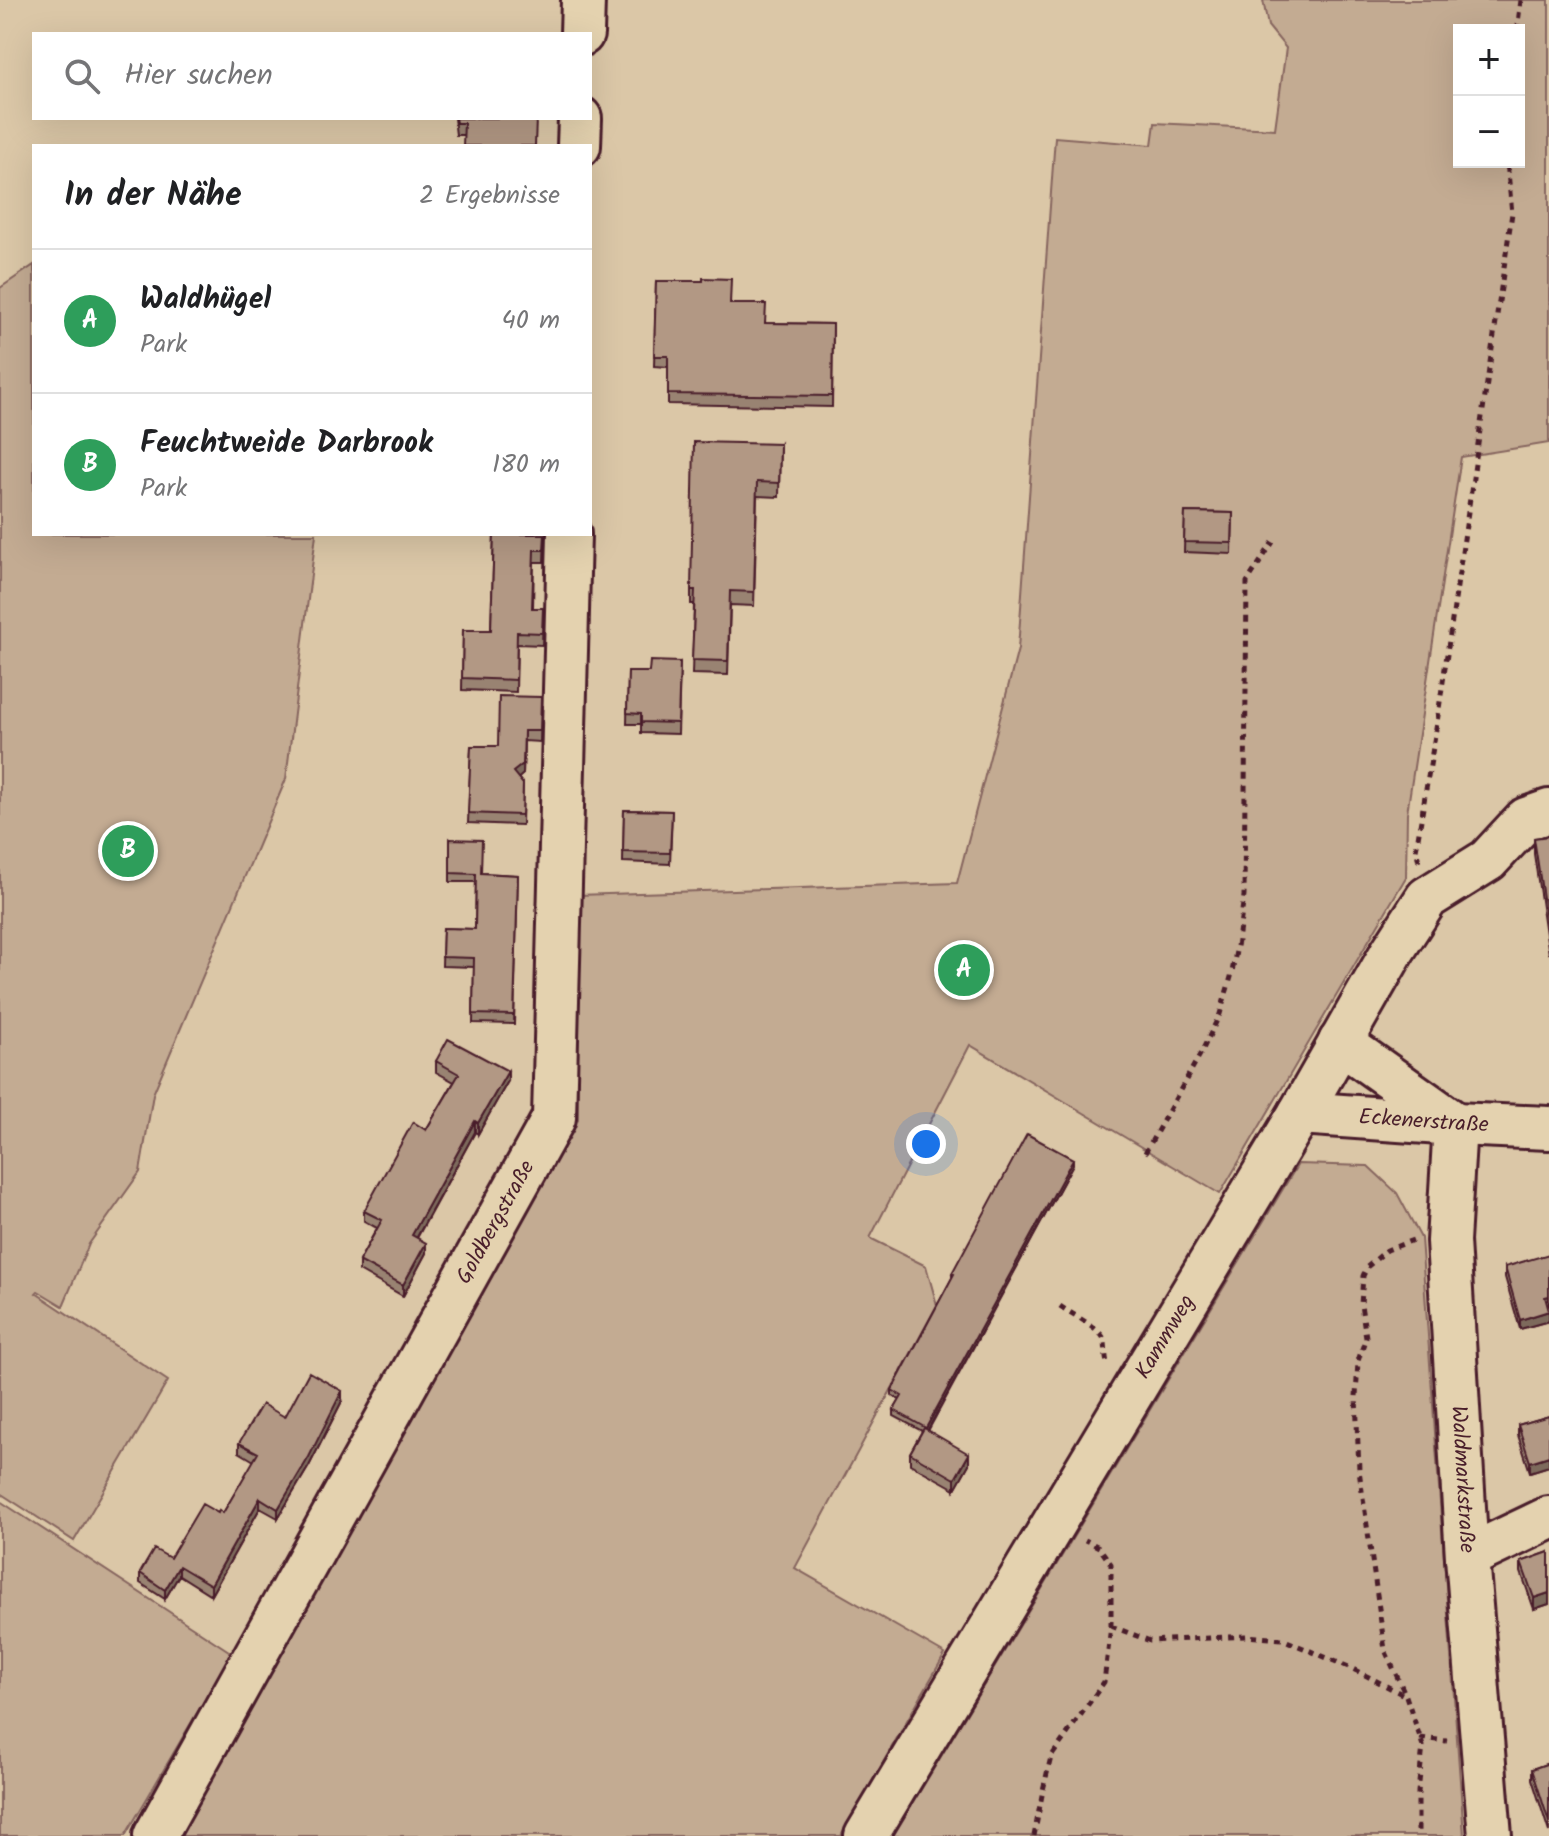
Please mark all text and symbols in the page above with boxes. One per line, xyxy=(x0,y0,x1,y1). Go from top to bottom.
map controls xyxy=(1453,24,1525,168)
button: + xyxy=(1453,24,1525,96)
search box xyxy=(32,32,592,120)
text: Hier suchen xyxy=(124,52,273,100)
icon: search xyxy=(60,54,104,98)
button: − xyxy=(1453,96,1525,168)
text: In der Nähe xyxy=(64,169,242,223)
text: 2 Ergebnisse xyxy=(419,175,560,217)
text: Waldhügel xyxy=(140,276,271,324)
text: A xyxy=(82,300,98,342)
text: 40 m xyxy=(502,300,560,342)
text: Park xyxy=(140,324,187,366)
text: Feuchtweide Darbrook xyxy=(140,420,433,468)
text: B xyxy=(82,444,98,486)
text: 180 m xyxy=(492,444,560,486)
text: Park xyxy=(140,468,187,510)
pin: B xyxy=(102,821,154,881)
pin: A xyxy=(938,940,990,1000)
street label: Eckenerstraße xyxy=(1358,1100,1489,1143)
your location xyxy=(906,1124,946,1164)
street label: Goldbergstraße xyxy=(447,1154,545,1291)
street label: Kammweg xyxy=(1126,1288,1205,1386)
street label: Waldmarkstraße xyxy=(1440,1405,1484,1554)

